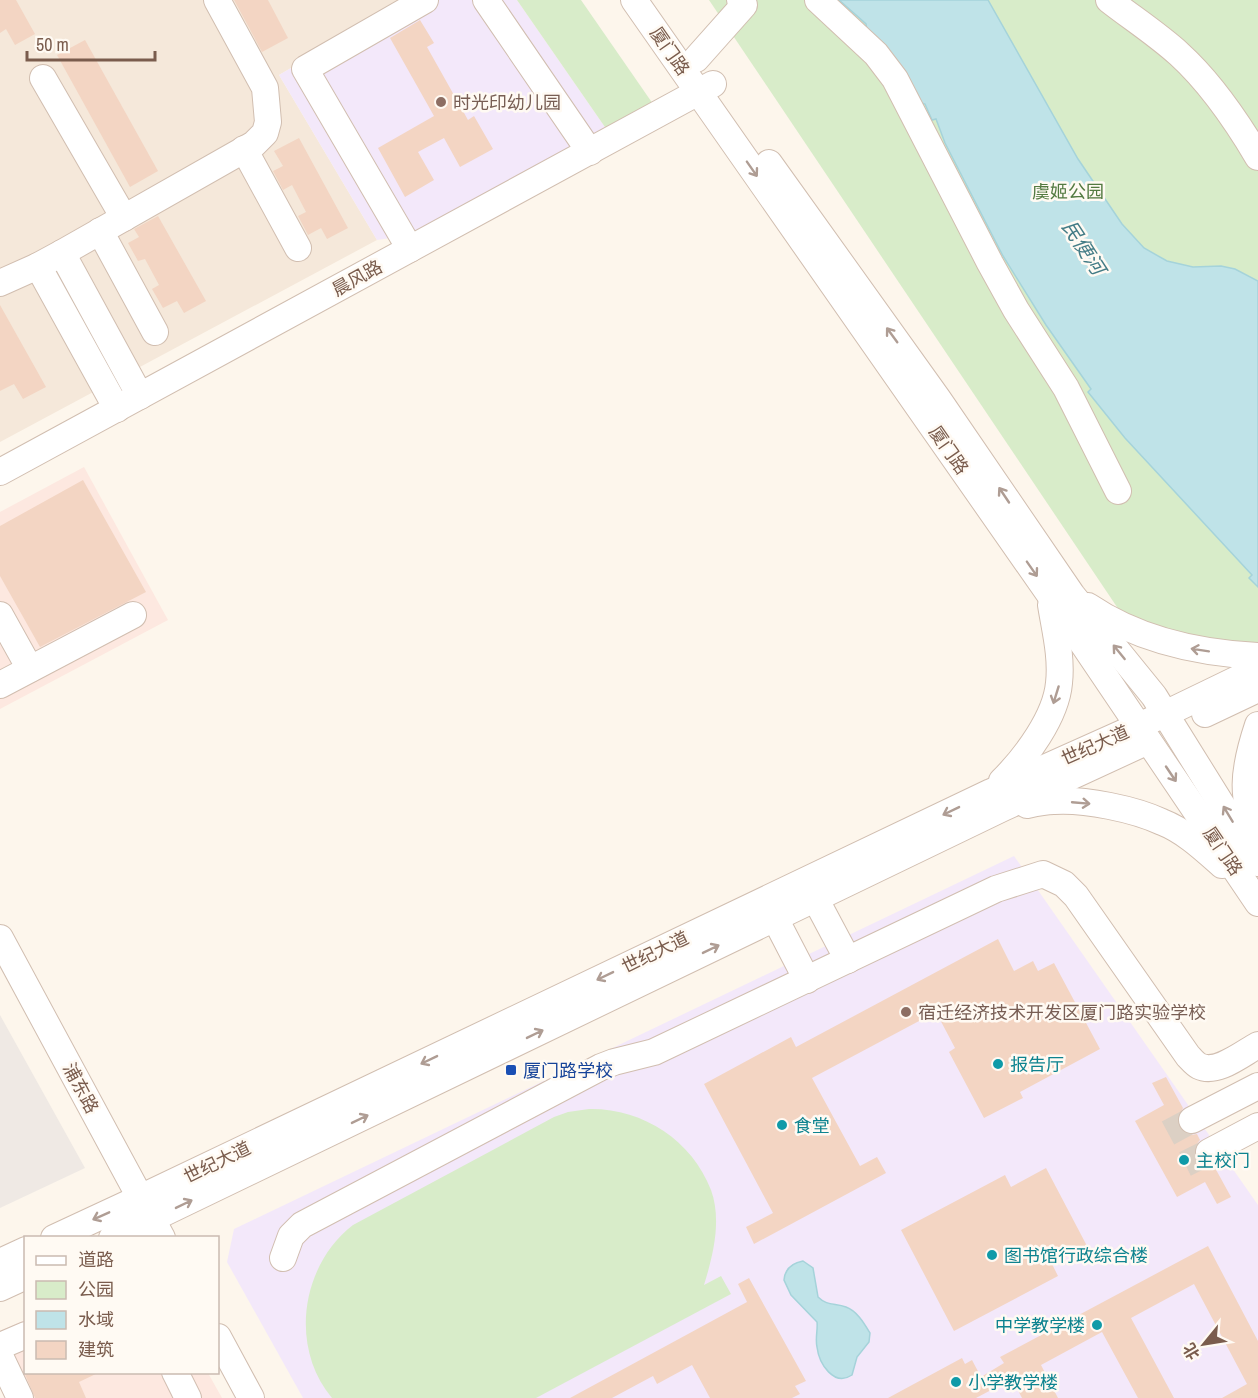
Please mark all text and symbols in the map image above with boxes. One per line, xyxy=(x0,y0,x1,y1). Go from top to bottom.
street label: 厦门路 xyxy=(644,22,696,80)
scale bar xyxy=(27,24,154,62)
text: 50 m xyxy=(36,32,69,57)
place label: 时光印幼儿园 xyxy=(453,90,561,115)
marker: 时光印幼儿园 xyxy=(434,95,448,109)
one-way arrow xyxy=(746,160,758,176)
park label: 虞姬公园 xyxy=(1032,179,1104,204)
water label: 民便河 xyxy=(1056,214,1114,283)
street label: 晨风路 xyxy=(327,254,387,302)
one-way arrow xyxy=(886,327,899,343)
street label: 厦门路 xyxy=(923,421,975,479)
one-way arrow xyxy=(998,487,1010,504)
one-way arrow xyxy=(1026,561,1038,577)
one-way arrow xyxy=(1112,644,1125,660)
one-way arrow xyxy=(1190,645,1210,656)
one-way arrow xyxy=(1050,685,1061,704)
street label: 世纪大道 xyxy=(1057,719,1133,771)
one-way arrow xyxy=(1165,766,1177,782)
one-way arrow xyxy=(1071,798,1091,809)
one-way arrow xyxy=(943,805,961,817)
one-way arrow xyxy=(1221,805,1234,822)
street label: 厦门路 xyxy=(1198,822,1248,880)
street label: 世纪大道 xyxy=(617,925,693,979)
one-way arrow xyxy=(701,943,719,955)
one-way arrow xyxy=(596,971,614,983)
place label: 宿迁经济技术开发区厦门路实验学校 xyxy=(918,1000,1206,1025)
marker: 宿迁经济技术开发区厦门路实验学校 xyxy=(899,1005,913,1019)
one-way arrow xyxy=(526,1028,544,1040)
place label: 报告厅 xyxy=(1010,1052,1064,1077)
one-way arrow xyxy=(420,1055,438,1067)
marker: 报告厅 xyxy=(991,1057,1005,1071)
street label: 浦东路 xyxy=(57,1058,105,1118)
place label: 厦门路学校 xyxy=(523,1058,613,1083)
marker: 厦门路学校 xyxy=(504,1063,518,1077)
one-way arrow xyxy=(350,1113,368,1125)
place label: 食堂 xyxy=(794,1113,830,1138)
marker: 食堂 xyxy=(775,1118,789,1132)
street label: 世纪大道 xyxy=(179,1135,255,1189)
place label: 主校门 xyxy=(1196,1148,1250,1173)
marker: 主校门 xyxy=(1177,1153,1191,1167)
one-way arrow xyxy=(175,1198,193,1209)
one-way arrow xyxy=(93,1211,111,1223)
legend xyxy=(24,1236,219,1374)
place label: 图书馆行政综合楼 xyxy=(1004,1243,1148,1268)
text: 道路 xyxy=(78,1247,114,1272)
marker: 图书馆行政综合楼 xyxy=(985,1248,999,1262)
text: 公园 xyxy=(78,1277,114,1302)
text: 水域 xyxy=(78,1307,114,1332)
place label: 中学教学楼 xyxy=(995,1313,1085,1338)
north arrow xyxy=(1174,1314,1234,1374)
marker: 中学教学楼 xyxy=(1090,1318,1104,1332)
text: 建筑 xyxy=(78,1337,114,1362)
text: 北 xyxy=(1177,1339,1205,1364)
place label: 小学教学楼 xyxy=(968,1370,1058,1395)
marker: 小学教学楼 xyxy=(949,1375,963,1389)

